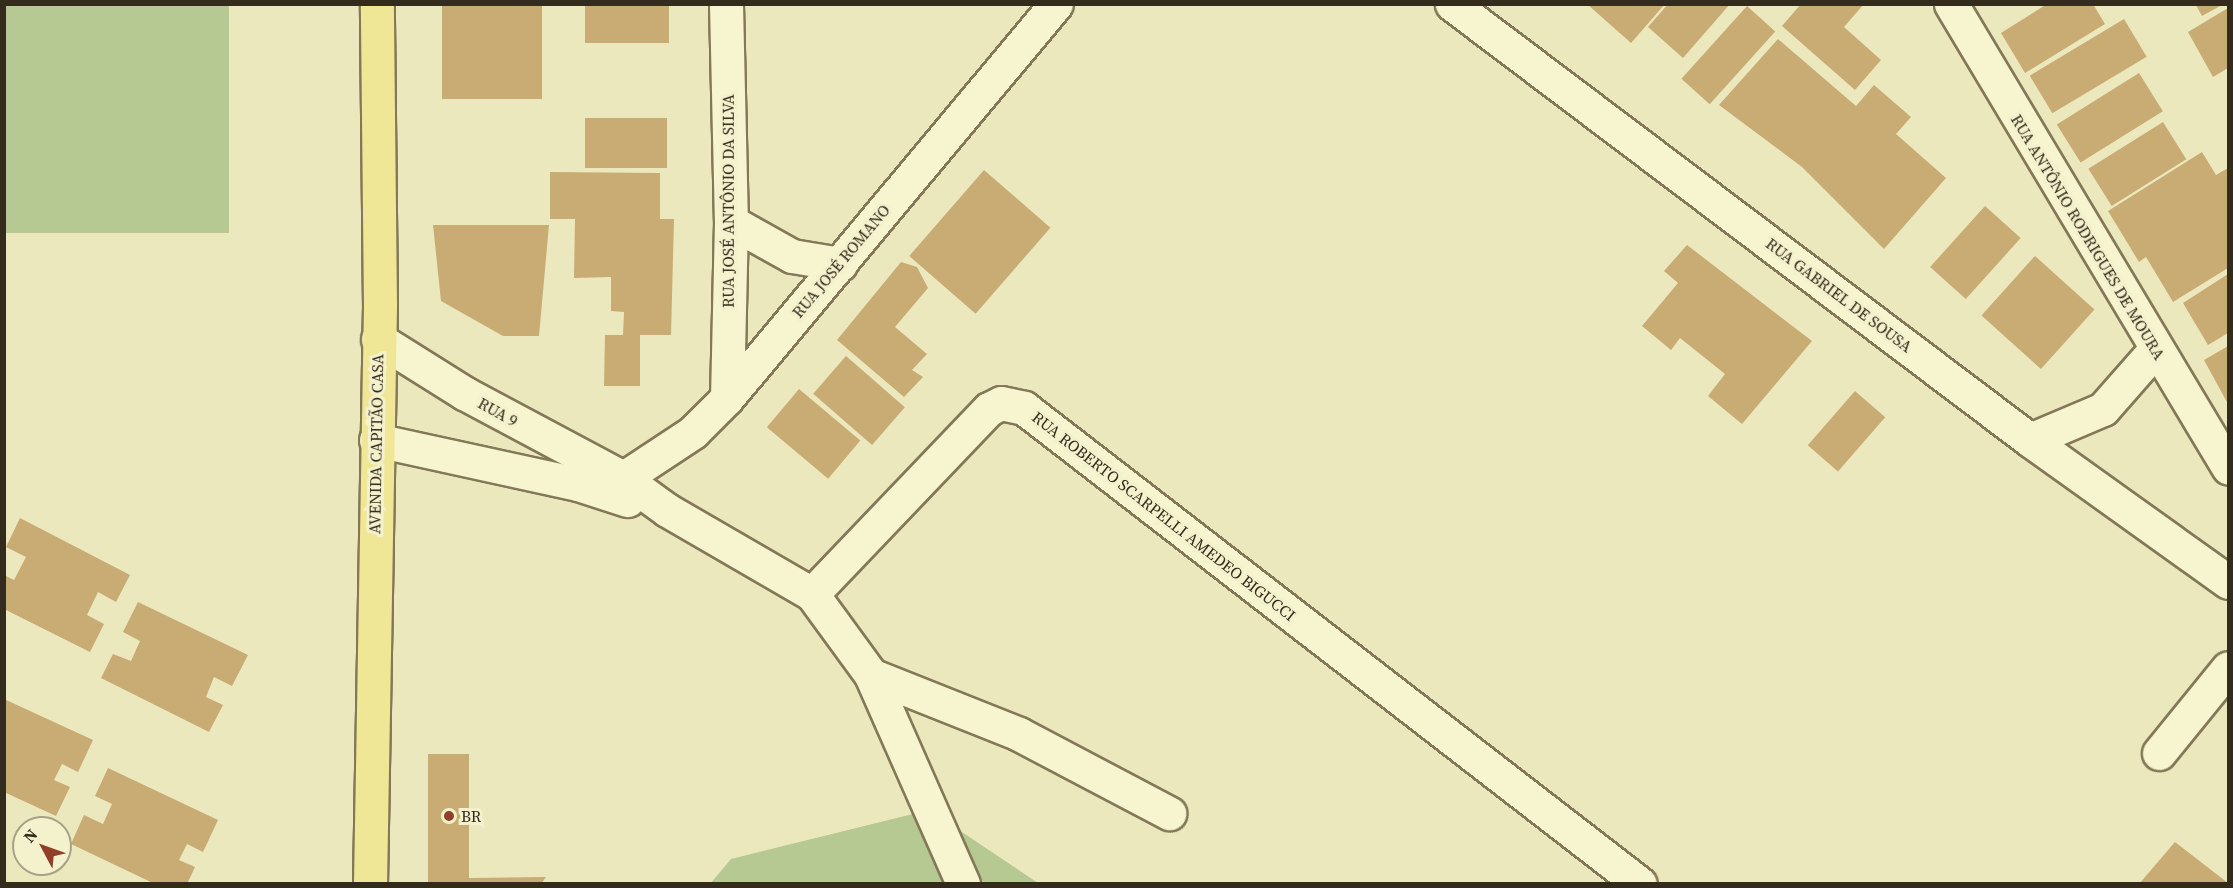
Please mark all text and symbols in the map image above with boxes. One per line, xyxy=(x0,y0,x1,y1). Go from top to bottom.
street label: RUA JOSÉ ANTÔNIO DA SILVA xyxy=(718,94,738,308)
street label: RUA ANTÔNIO RODRIGUES DE MOURA xyxy=(2007,111,2169,363)
street label: RUA JOSÉ ROMANO xyxy=(788,200,894,322)
street label: RUA GABRIEL DE SOUSA xyxy=(1762,234,1916,356)
street label: AVENIDA CAPITÃO CASA xyxy=(365,354,387,534)
street label: RUA 9 xyxy=(475,393,521,431)
street label: RUA ROBERTO SCARPELLI AMEDEO BIGUCCI xyxy=(1028,407,1300,625)
place label: BR xyxy=(461,806,481,826)
marker: BR xyxy=(442,809,456,823)
north arrow xyxy=(12,816,72,876)
text: N xyxy=(18,824,42,847)

